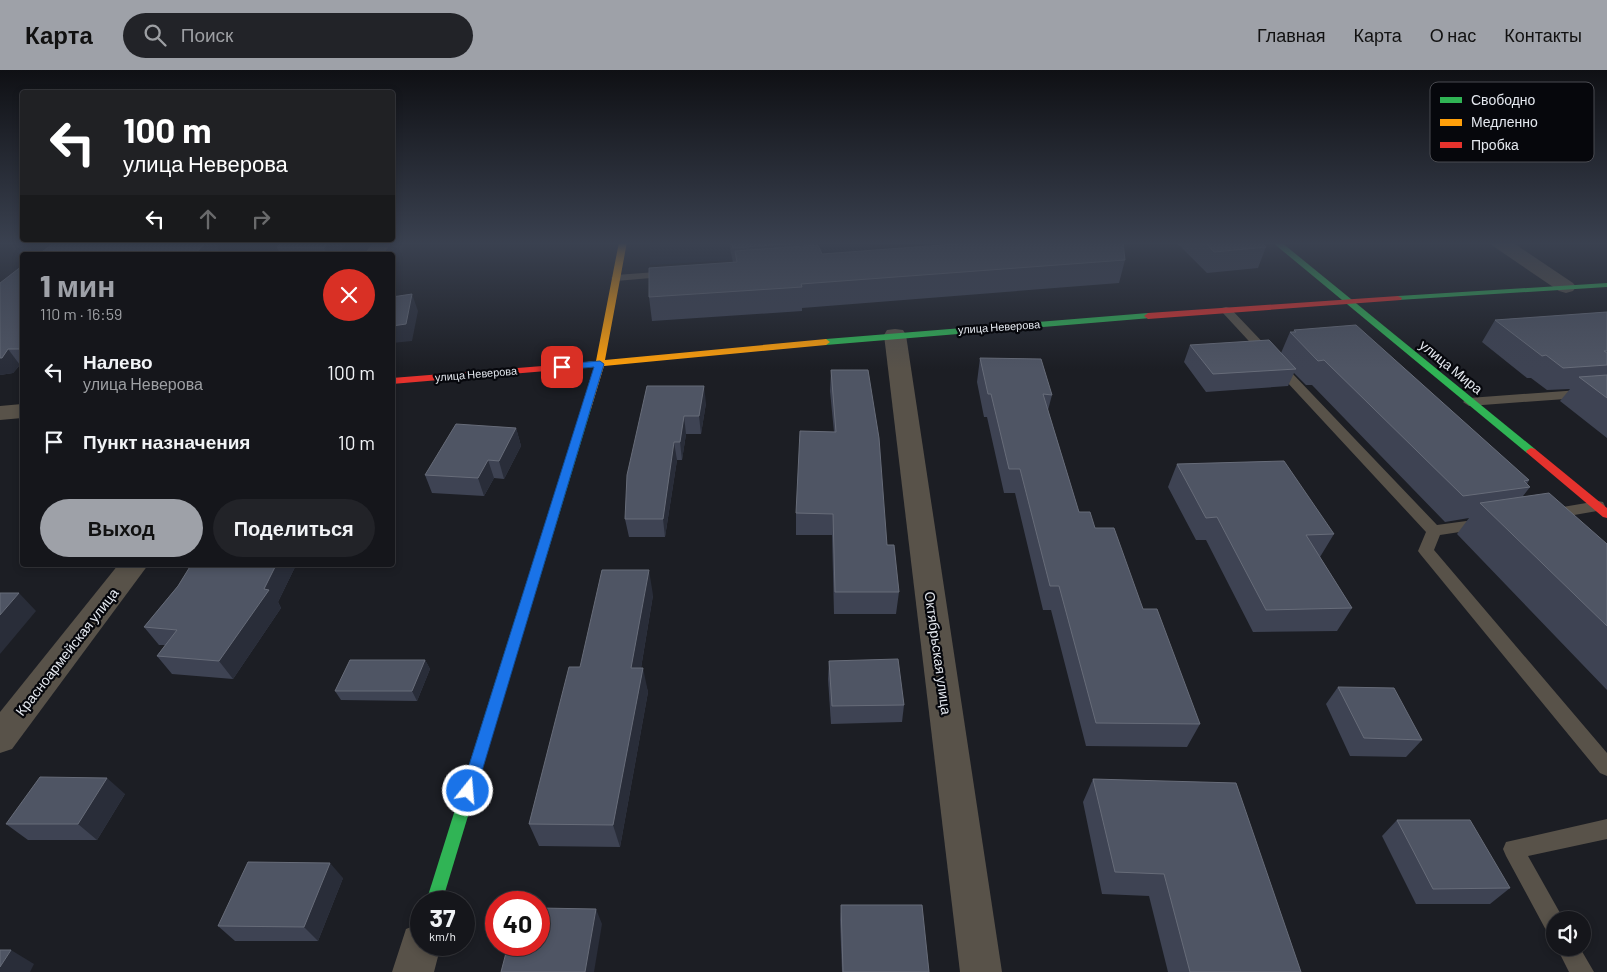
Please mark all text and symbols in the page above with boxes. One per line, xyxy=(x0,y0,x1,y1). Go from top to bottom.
search box xyxy=(123,13,473,58)
text: Карта xyxy=(25,20,93,49)
icon: search xyxy=(141,21,169,49)
text: Поиск xyxy=(181,23,233,46)
text: Главная xyxy=(1257,24,1326,46)
text: Карта xyxy=(1354,24,1402,46)
text: О нас xyxy=(1430,24,1476,46)
text: Контакты xyxy=(1504,24,1582,46)
legend xyxy=(1430,82,1594,162)
text: Свободно xyxy=(1471,91,1536,108)
text: 100 m xyxy=(123,108,212,150)
icon: left xyxy=(40,110,105,175)
text: Медленно xyxy=(1471,113,1538,130)
text: Пробка xyxy=(1471,136,1519,153)
text: улица Неверова xyxy=(123,150,288,176)
icon: left xyxy=(141,205,169,233)
icon: ahead xyxy=(194,205,222,233)
icon: right xyxy=(247,205,275,233)
text: 1 мин xyxy=(40,267,115,303)
button: close xyxy=(323,269,375,321)
text: 110 m · 16:59 xyxy=(40,304,122,323)
street label: улица Неверова xyxy=(957,317,1041,336)
street label: улица Мира xyxy=(1416,336,1486,397)
pin xyxy=(541,346,583,388)
text: Налево xyxy=(83,350,153,373)
icon: arrive xyxy=(548,353,576,381)
icon: left xyxy=(40,358,68,386)
text: 100 m xyxy=(327,361,375,384)
street label: улица Неверова xyxy=(434,363,518,384)
text: улица Неверова xyxy=(83,374,203,393)
icon: arrive xyxy=(40,428,68,456)
text: Пункт назначения xyxy=(83,430,250,453)
text: 10 m xyxy=(338,431,375,454)
button: Выход xyxy=(40,499,203,557)
button: Поделиться xyxy=(213,499,375,557)
street label: Красноармейская улица xyxy=(12,584,122,719)
street label: Октябрьская улица xyxy=(921,590,956,716)
position arrow xyxy=(441,764,493,816)
speed limit sign: 40 xyxy=(485,891,550,956)
text: 37 xyxy=(430,902,455,932)
map controls xyxy=(1546,911,1591,956)
button: sound xyxy=(1546,911,1591,956)
text: km/h xyxy=(429,929,456,943)

